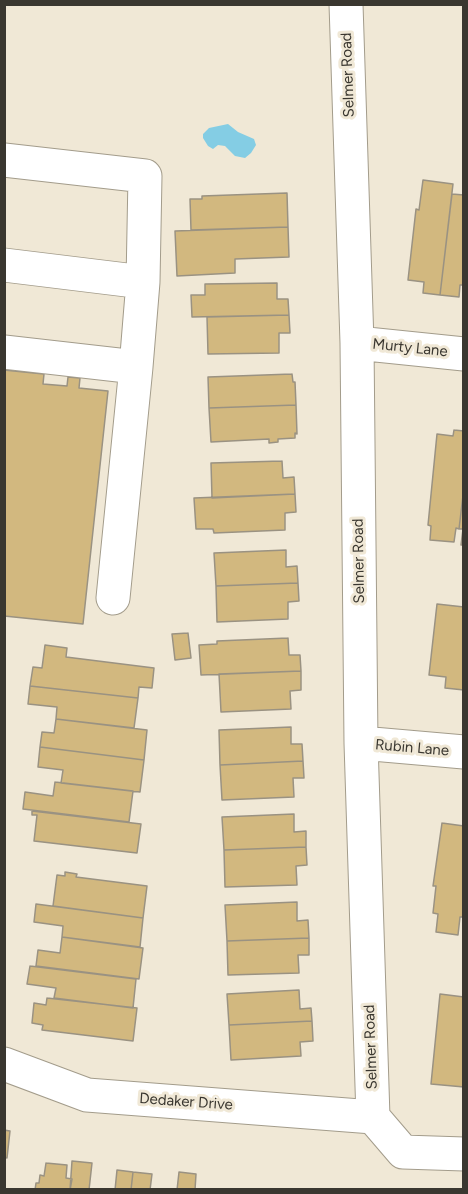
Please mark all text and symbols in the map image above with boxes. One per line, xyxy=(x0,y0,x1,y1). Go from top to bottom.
street label: Selmer Road xyxy=(338,32,358,118)
street label: Murty Lane xyxy=(372,335,448,361)
street label: Selmer Road xyxy=(349,518,369,604)
street label: Rubin Lane xyxy=(374,736,450,760)
street label: Selmer Road xyxy=(361,1004,381,1090)
street label: Dedaker Drive xyxy=(139,1090,233,1114)

